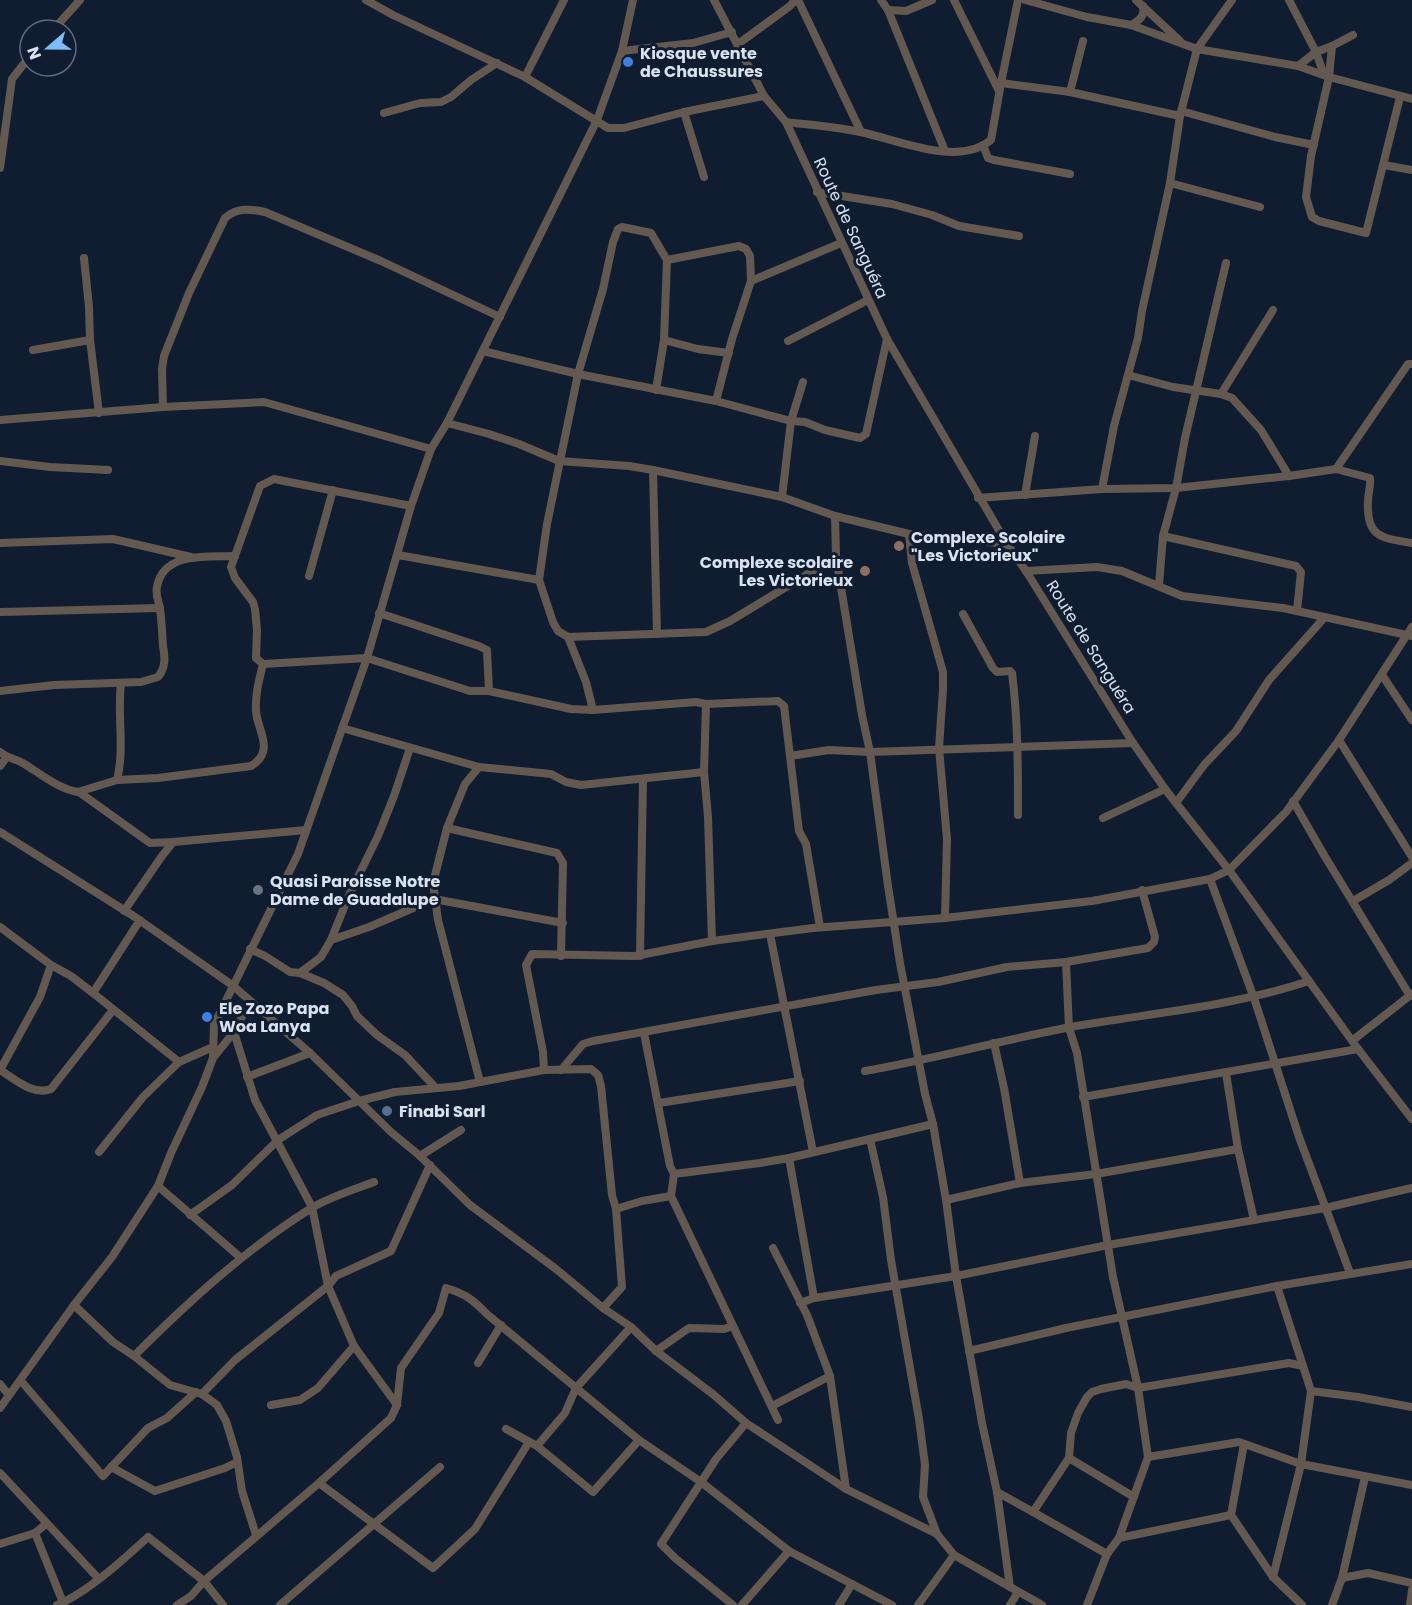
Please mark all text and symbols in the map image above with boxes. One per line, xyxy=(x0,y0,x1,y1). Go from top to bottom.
north arrow xyxy=(18,18,78,78)
place label: Kiosque vente de Chaussures xyxy=(640,42,763,83)
text: N xyxy=(22,43,47,63)
marker: Kiosque vente de Chaussures xyxy=(621,55,635,69)
street label: Route de Sanguéra xyxy=(808,154,894,302)
place label: Complexe Scolaire "Les Victorieux" xyxy=(911,526,1065,567)
marker: Complexe Scolaire "Les Victorieux" xyxy=(892,539,906,553)
place label: Complexe scolaire Les Victorieux xyxy=(700,551,854,592)
marker: Complexe scolaire Les Victorieux xyxy=(858,564,872,578)
street label: Route de Sanguéra xyxy=(1041,576,1141,718)
place label: Quasi Paroisse Notre Dame de Guadalupe xyxy=(270,870,441,911)
marker: Quasi Paroisse Notre Dame de Guadalupe xyxy=(251,883,265,897)
place label: Ele Zozo Papa Woa Lanya xyxy=(219,997,329,1038)
marker: Ele Zozo Papa Woa Lanya xyxy=(200,1010,214,1024)
place label: Finabi Sarl xyxy=(399,1100,485,1123)
marker: Finabi Sarl xyxy=(380,1104,394,1118)

